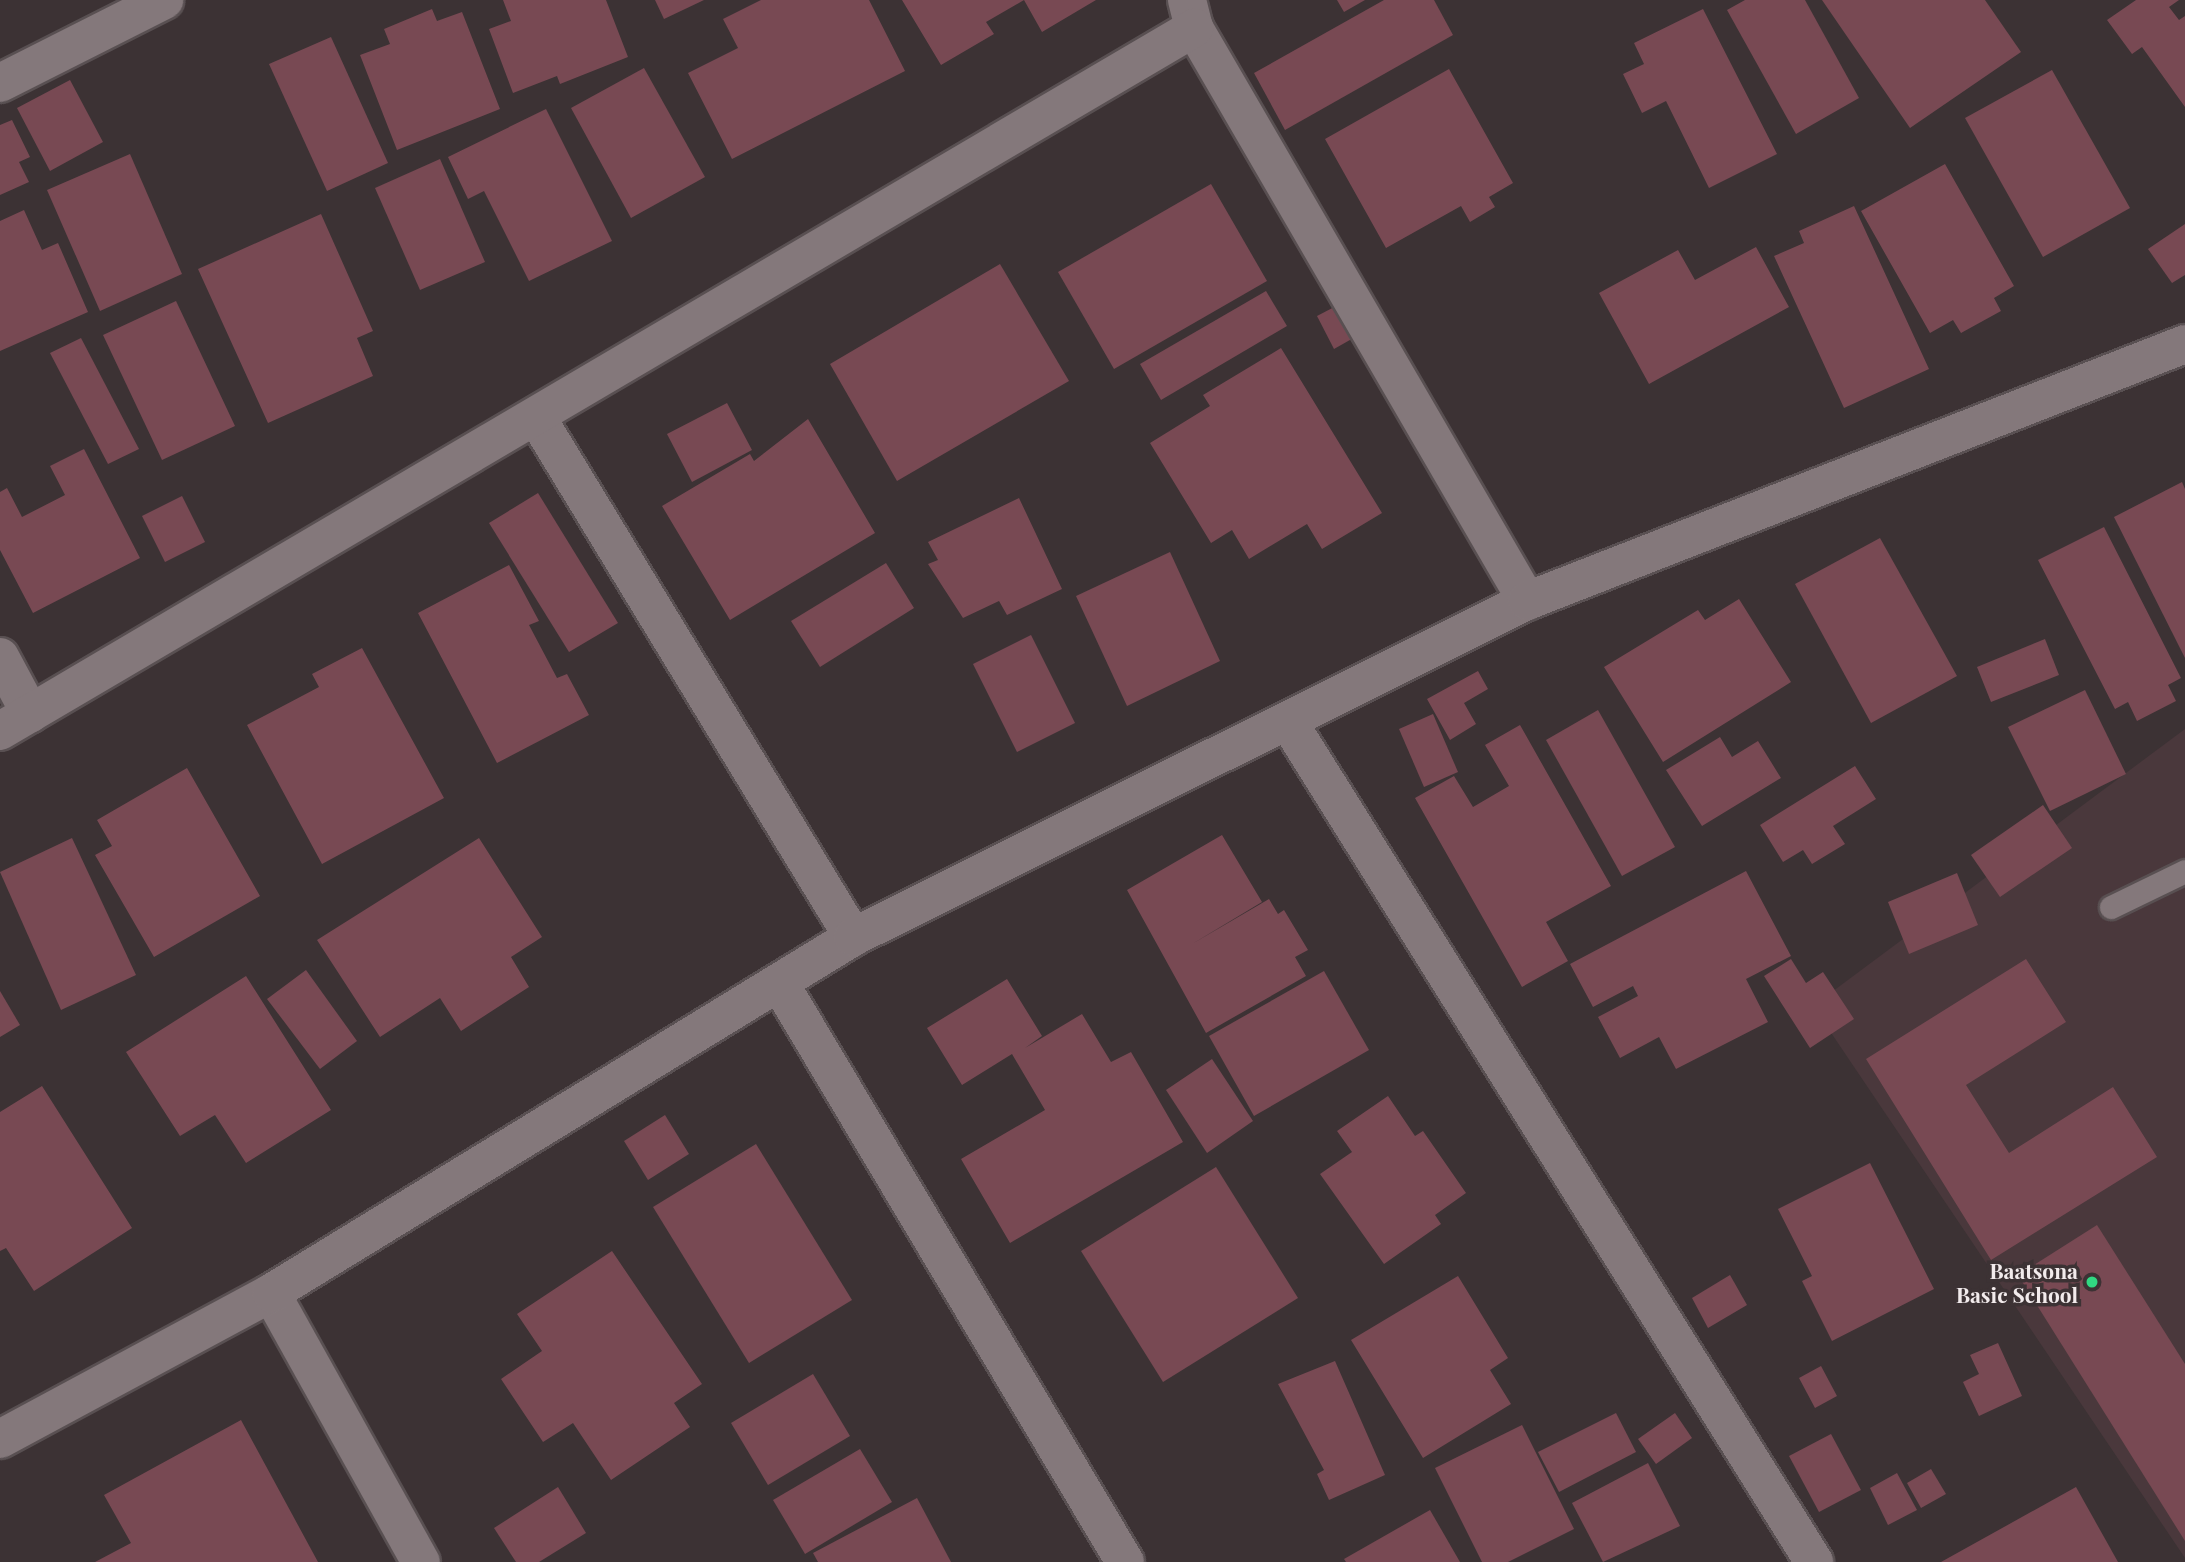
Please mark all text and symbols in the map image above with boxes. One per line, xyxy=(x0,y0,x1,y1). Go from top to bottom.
place label: Baatsona Basic School xyxy=(1956,1257,2078,1307)
marker: Baatsona Basic School xyxy=(2084,1274,2100,1290)

